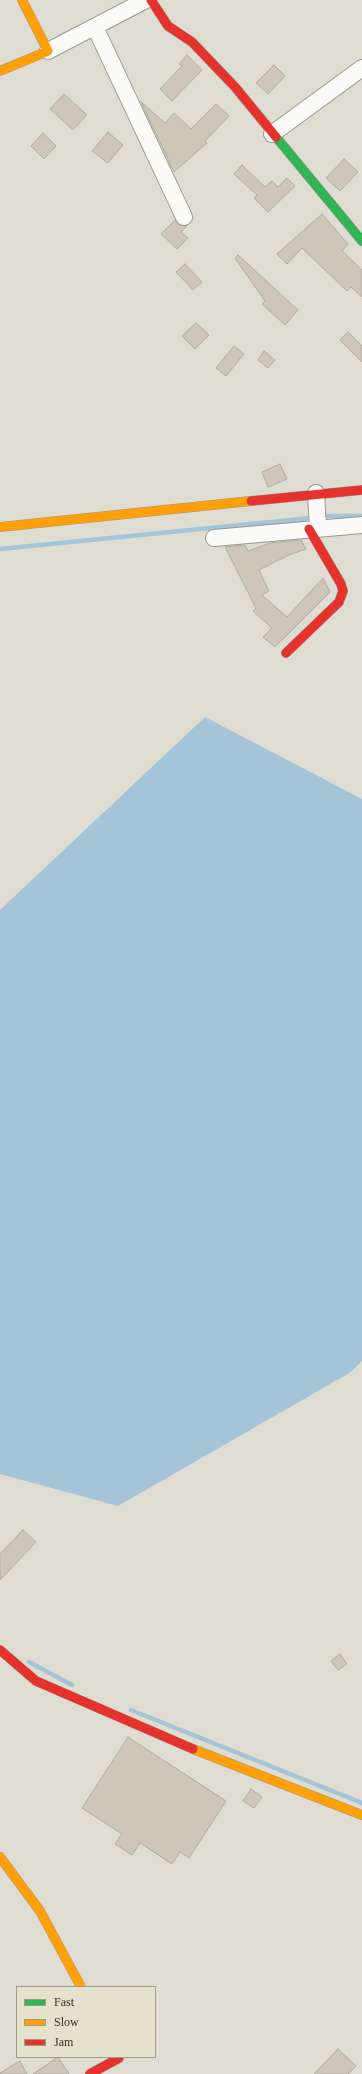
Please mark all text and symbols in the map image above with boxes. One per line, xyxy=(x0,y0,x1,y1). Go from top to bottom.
legend xyxy=(16,1986,156,2058)
text: Fast xyxy=(54,1995,74,2009)
text: Slow xyxy=(54,2015,79,2029)
text: Jam xyxy=(54,2035,73,2049)

